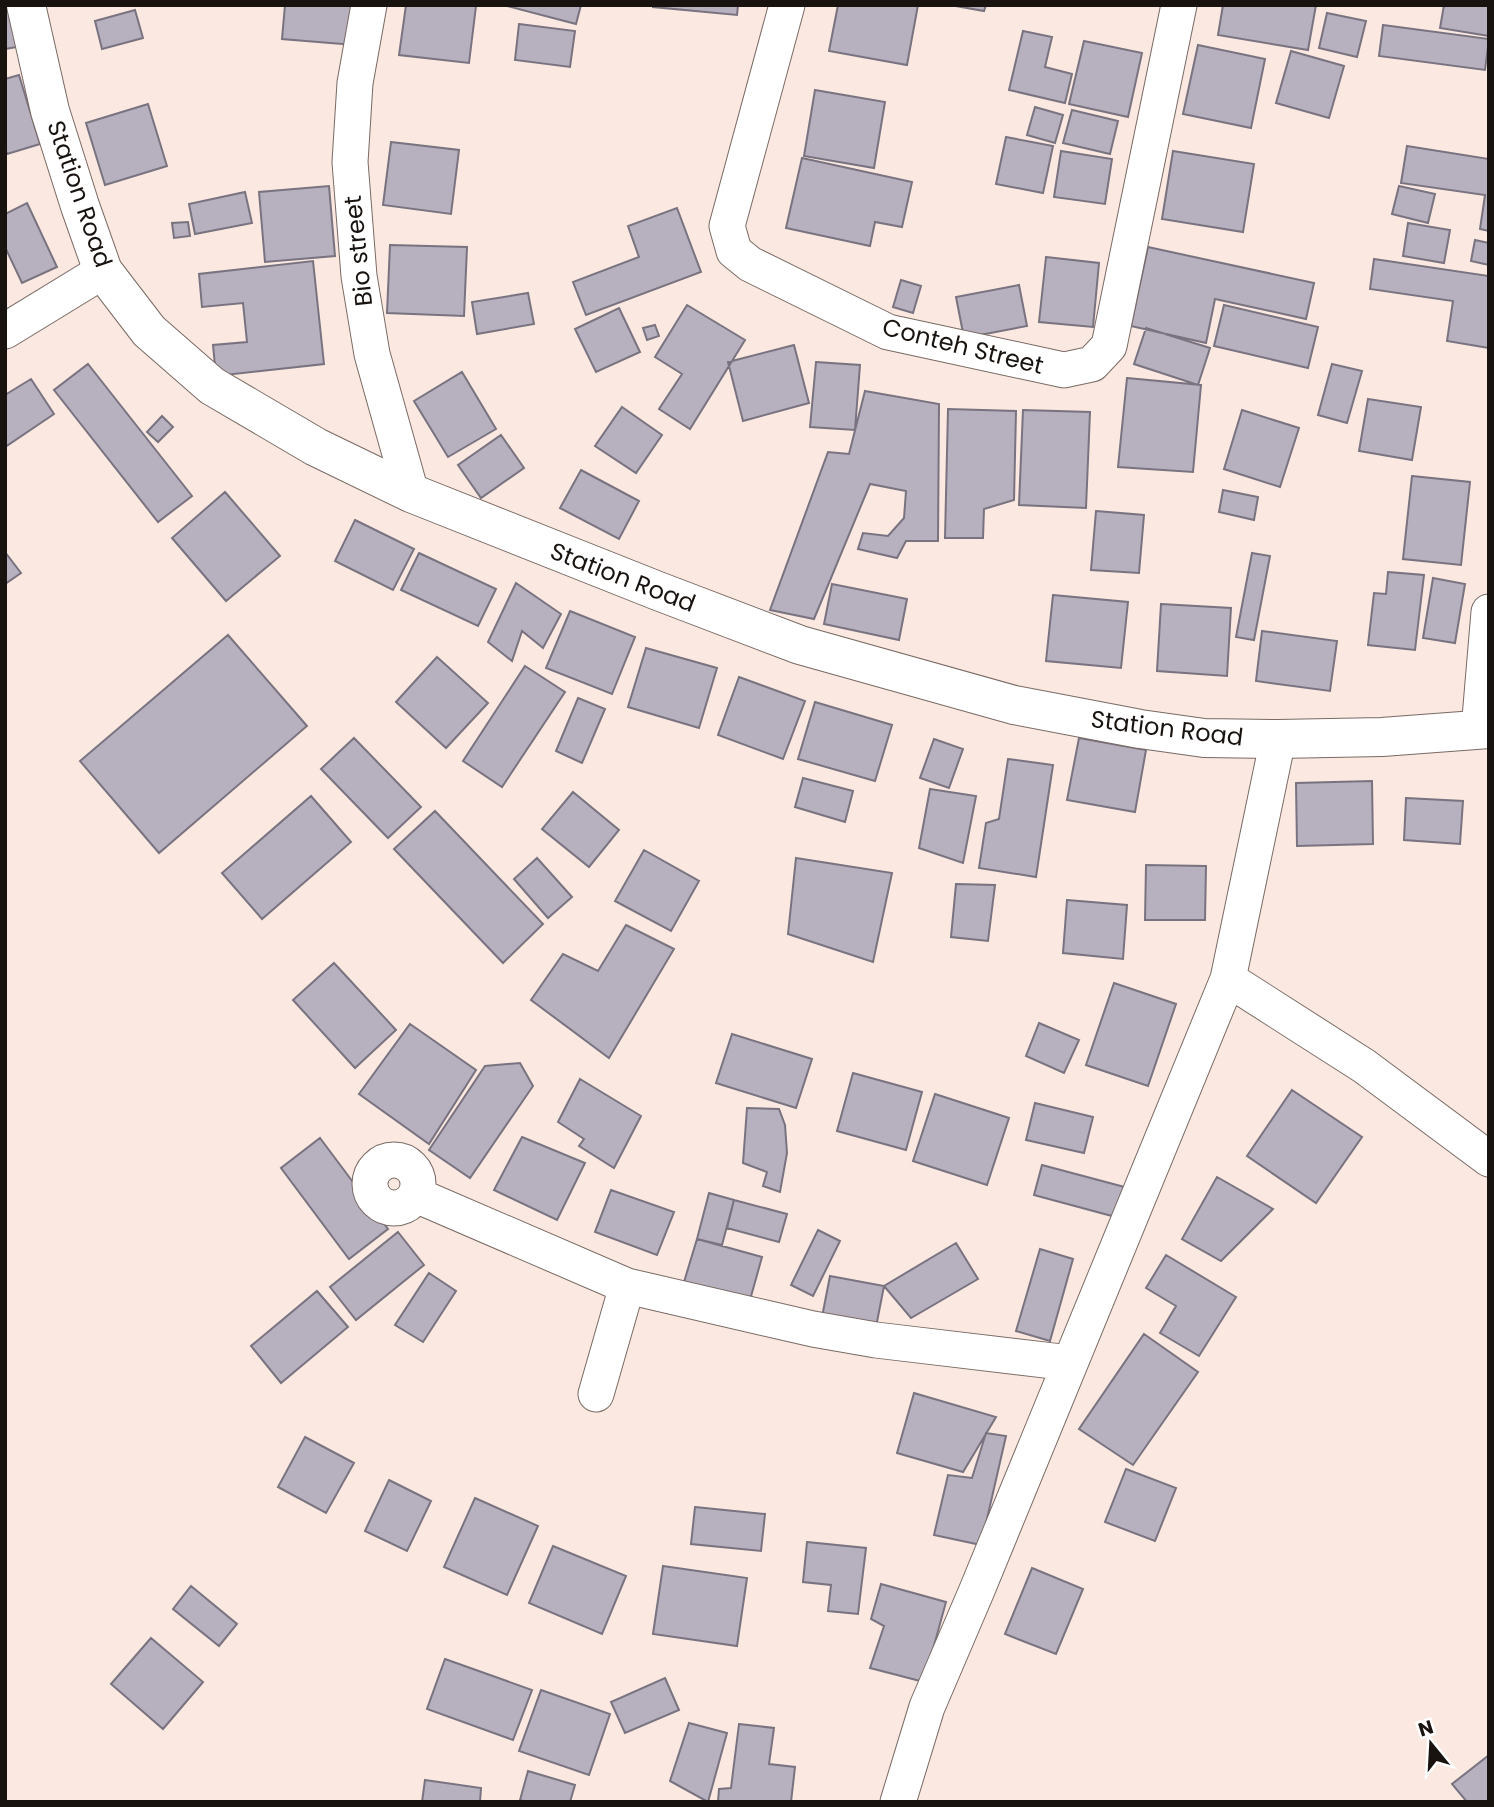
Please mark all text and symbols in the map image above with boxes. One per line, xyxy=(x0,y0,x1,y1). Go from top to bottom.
street label: Station Road xyxy=(39,116,121,272)
street label: Bio street xyxy=(336,194,380,308)
street label: Conteh Street xyxy=(879,310,1047,382)
street label: Station Road xyxy=(546,534,700,620)
street label: Station Road xyxy=(1089,702,1245,754)
north arrow xyxy=(1396,1709,1466,1779)
text: N xyxy=(1415,1713,1437,1743)

